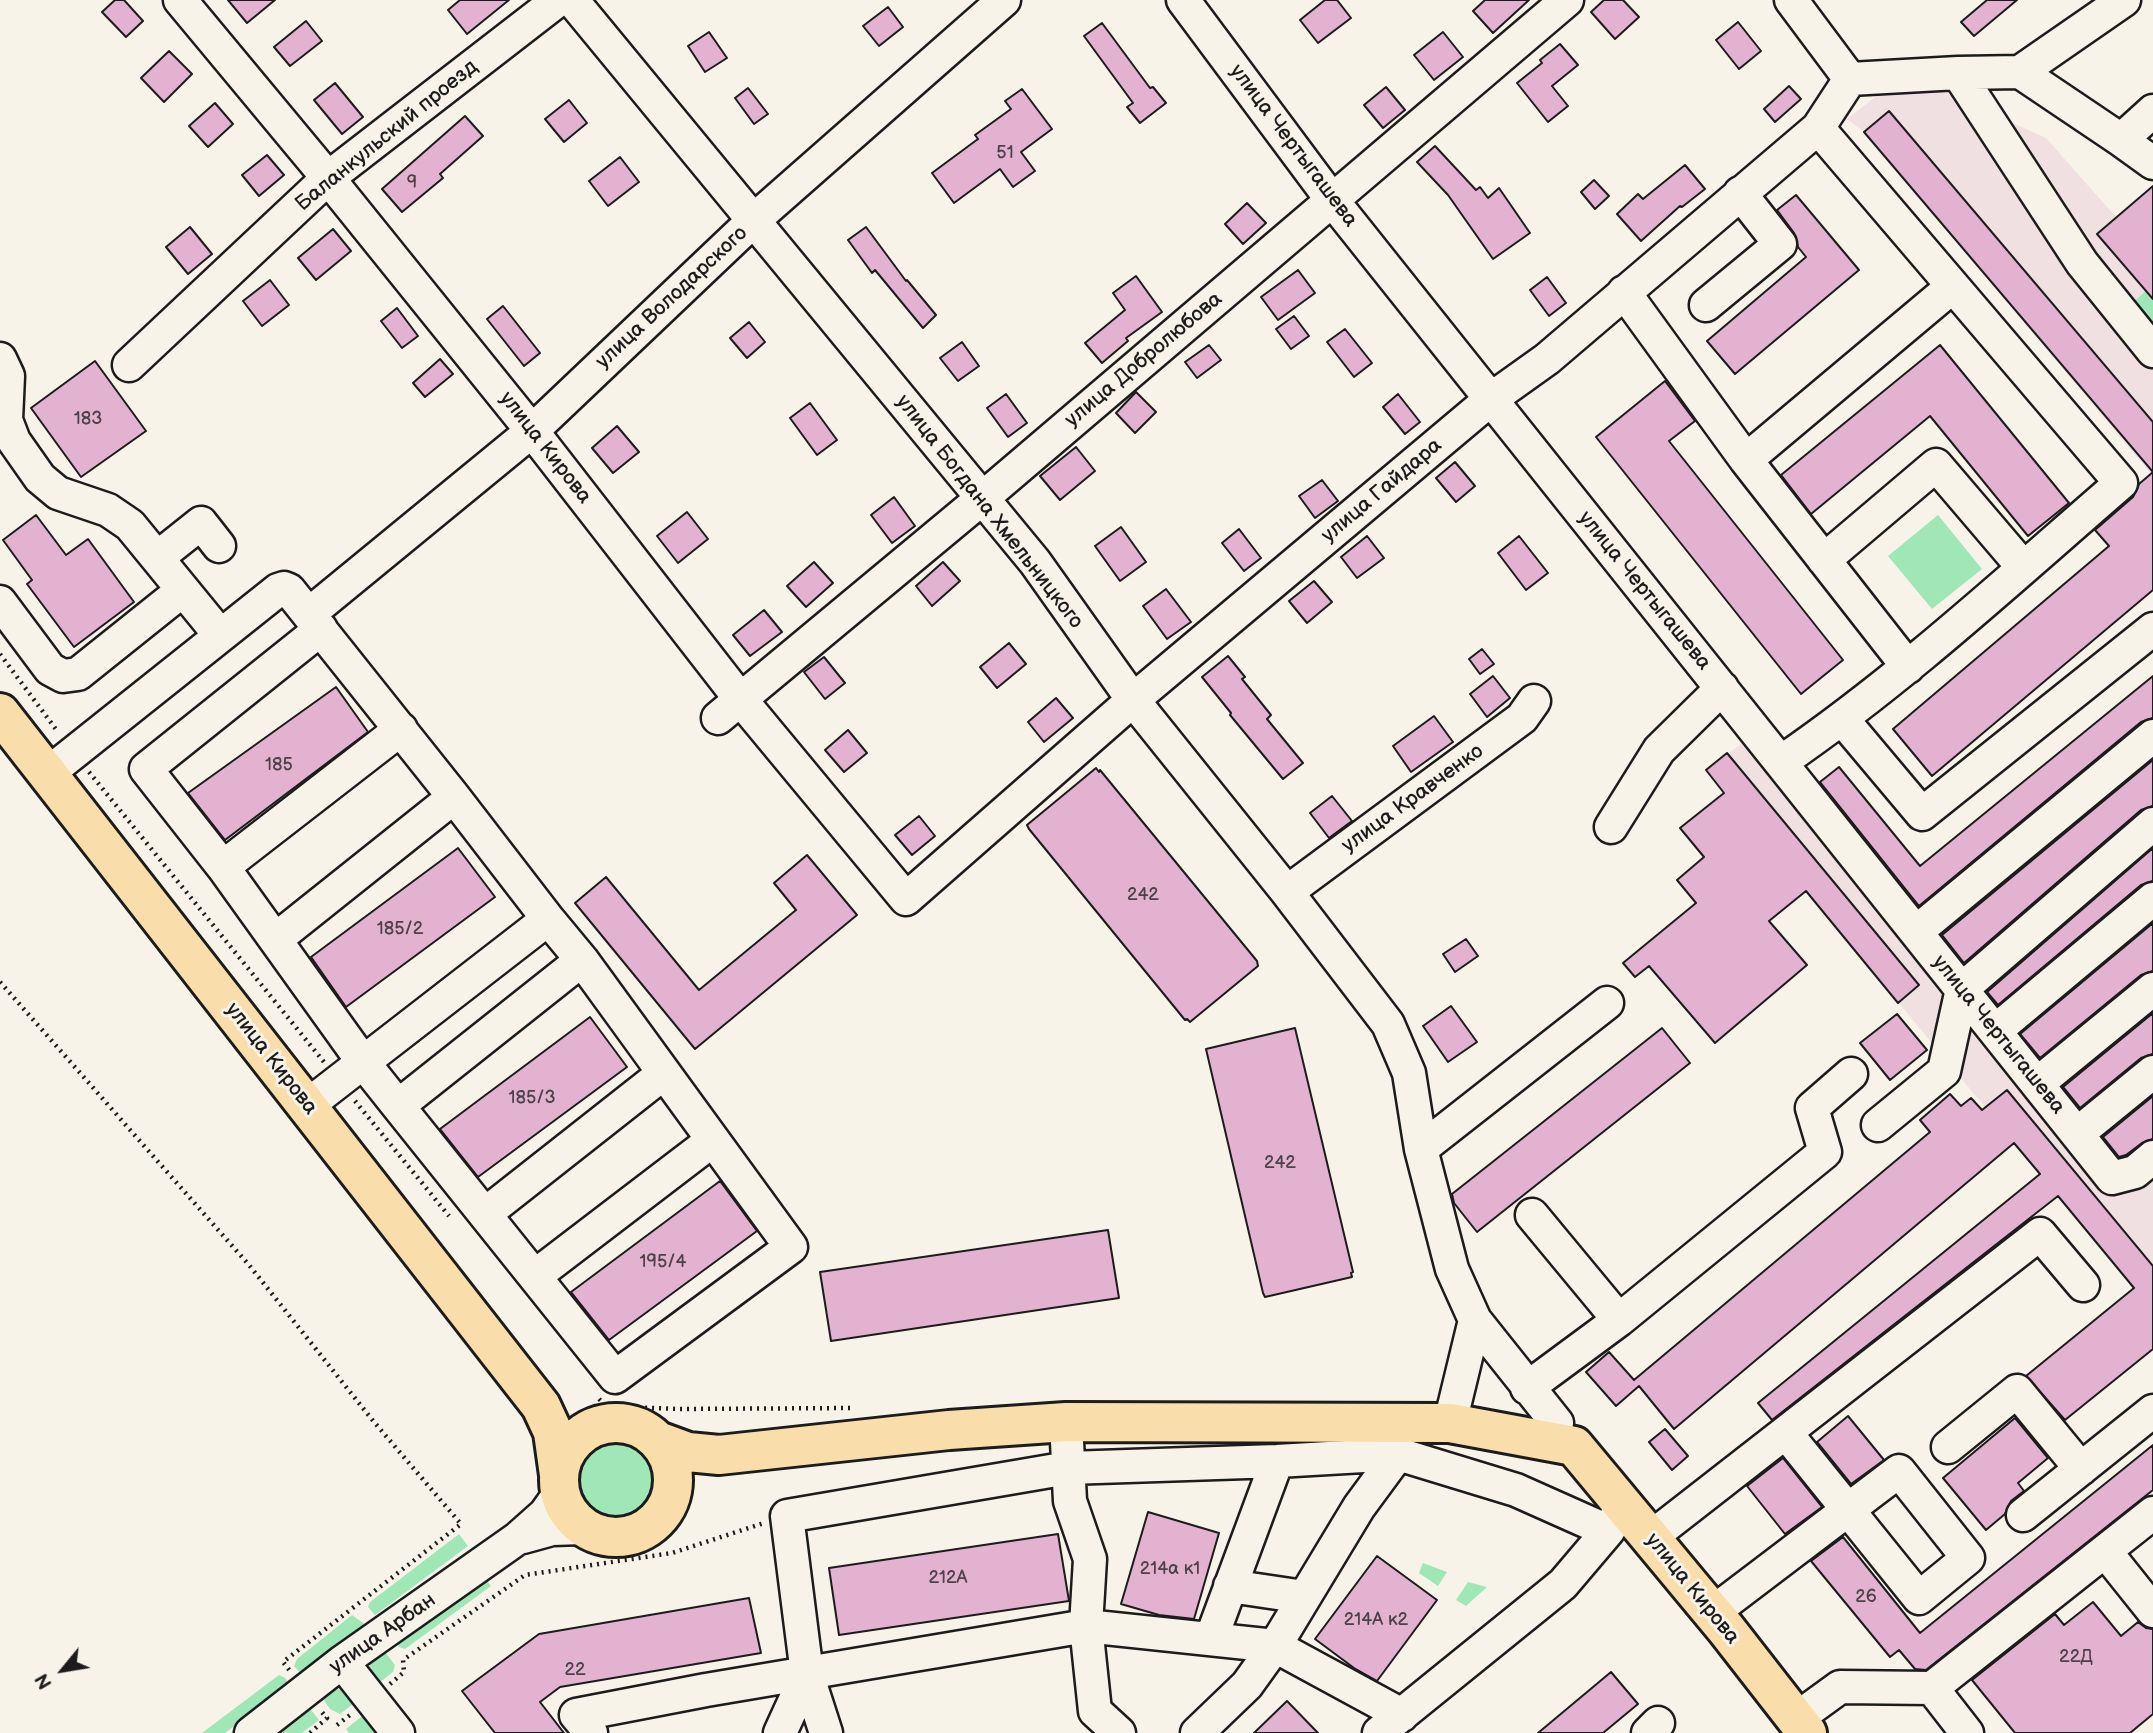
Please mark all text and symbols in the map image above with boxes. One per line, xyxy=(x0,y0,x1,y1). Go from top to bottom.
street label: Баланкульский проезд xyxy=(291,55,483,217)
street label: улица Чертыгашева xyxy=(1224,60,1362,232)
house number: 51 xyxy=(996,142,1014,164)
house number: 9 xyxy=(407,172,417,194)
street label: улица Володарского xyxy=(591,221,753,375)
street label: улица Добролюбова xyxy=(1060,287,1228,433)
street label: улица Кирова xyxy=(493,387,597,509)
street label: улица Богдана Хмельницкого xyxy=(890,390,1088,634)
house number: 183 xyxy=(74,408,102,430)
street label: улица Гайдара xyxy=(1317,433,1447,549)
street label: улица Чертыгашева xyxy=(1572,506,1716,676)
street label: улица Кравченко xyxy=(1337,739,1489,859)
house number: 185 xyxy=(265,754,293,776)
house number: 242 xyxy=(1127,884,1159,906)
house number: 185/2 xyxy=(377,918,423,940)
street label: улица Чертыгашева xyxy=(1926,950,2070,1120)
street label: улица Кирова xyxy=(219,998,323,1120)
house number: 185/3 xyxy=(509,1087,555,1109)
house number: 242 xyxy=(1264,1152,1296,1174)
house number: 195/4 xyxy=(640,1251,686,1273)
street label: улица Кирова xyxy=(1640,1529,1744,1649)
house number: 214а к1 xyxy=(1140,1558,1200,1580)
house number: 212А xyxy=(929,1567,967,1589)
house number: 26 xyxy=(1855,1586,1877,1608)
street label: улица Арбан xyxy=(325,1588,441,1680)
house number: 214А к2 xyxy=(1344,1609,1408,1631)
north arrow xyxy=(28,1635,98,1705)
house number: 22Д xyxy=(2059,1646,2093,1668)
house number: 22 xyxy=(564,1659,586,1681)
text: N xyxy=(31,1669,58,1693)

